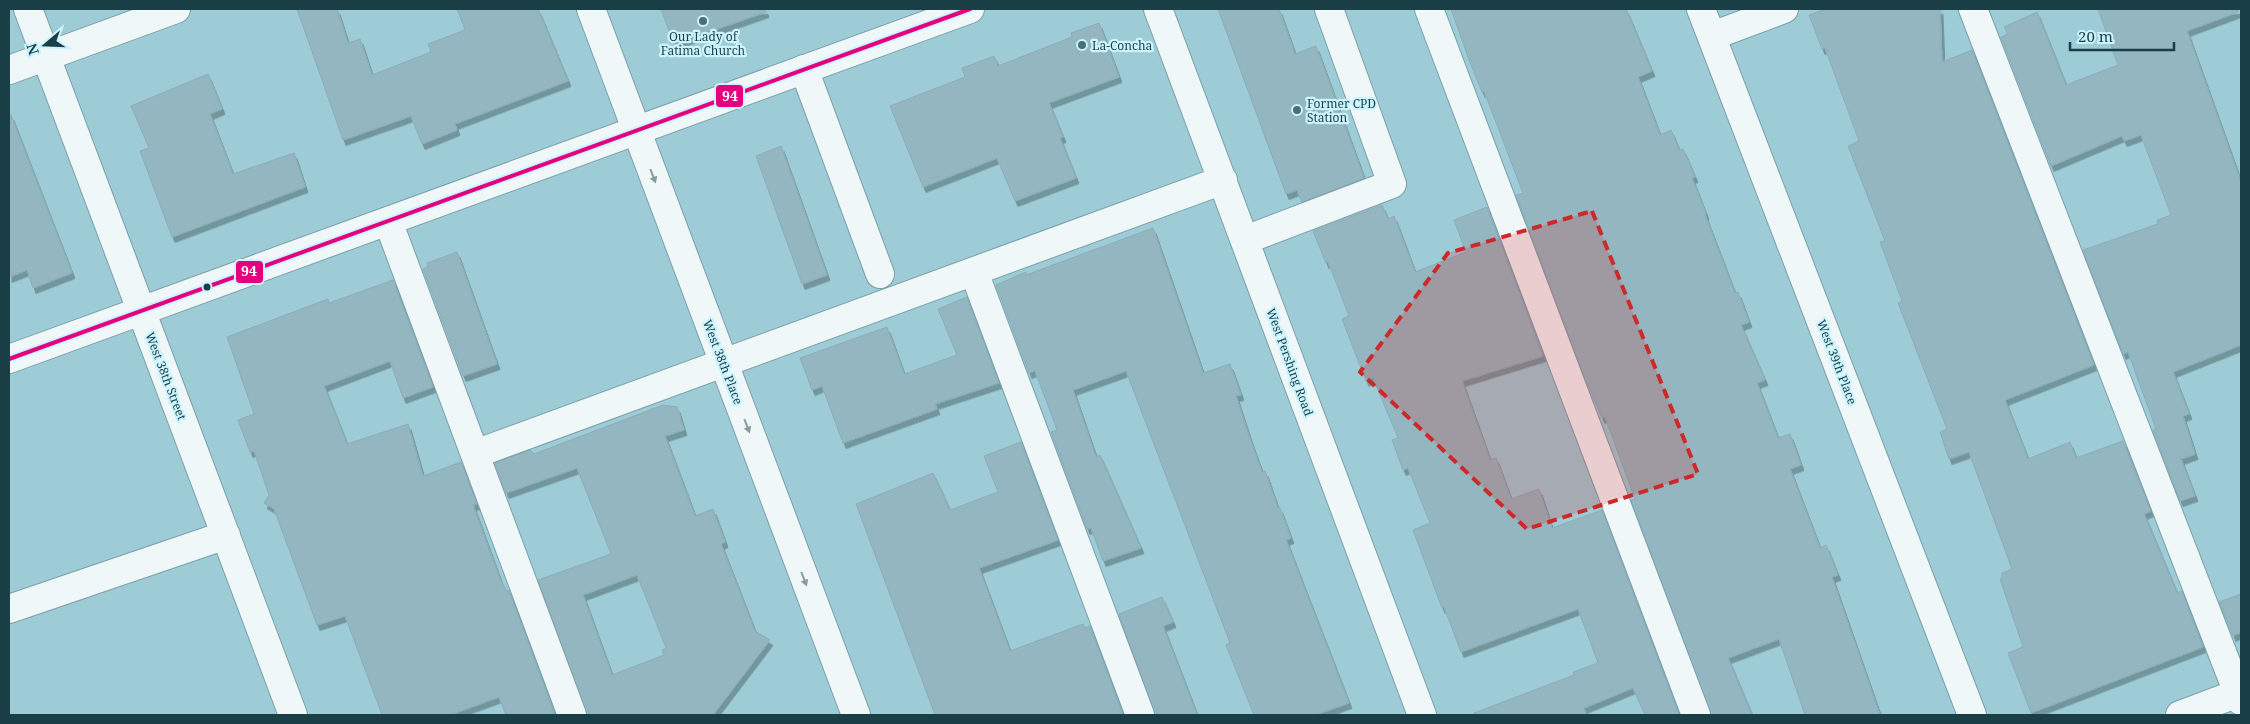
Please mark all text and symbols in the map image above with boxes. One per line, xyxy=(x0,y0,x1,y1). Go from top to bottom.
marker: Our Lady of Fatima Church xyxy=(697,15,709,27)
north arrow xyxy=(20,20,70,70)
scale bar xyxy=(2070,20,2174,52)
text: 20 m xyxy=(2078,26,2113,46)
place label: Our Lady of Fatima Church xyxy=(661,28,746,59)
place label: La-Concha xyxy=(1092,37,1153,54)
marker: La-Concha xyxy=(1076,39,1088,51)
text: N xyxy=(21,41,43,58)
line badge: 94 xyxy=(715,84,744,108)
text: 94 xyxy=(722,86,738,105)
place label: Former CPD Station xyxy=(1307,95,1376,126)
marker: Former CPD Station xyxy=(1291,104,1303,116)
one-way arrow xyxy=(649,169,657,184)
line badge: 94 xyxy=(235,260,264,284)
text: 94 xyxy=(241,261,257,280)
unlabelled marker xyxy=(202,282,212,292)
street label: West Pershing Road xyxy=(1263,306,1318,419)
street label: West 38th Place xyxy=(699,317,747,407)
street label: West 39th Place xyxy=(1813,317,1861,407)
street label: West 38th Street xyxy=(141,330,191,422)
one-way arrow xyxy=(744,419,751,434)
one-way arrow xyxy=(801,571,808,586)

